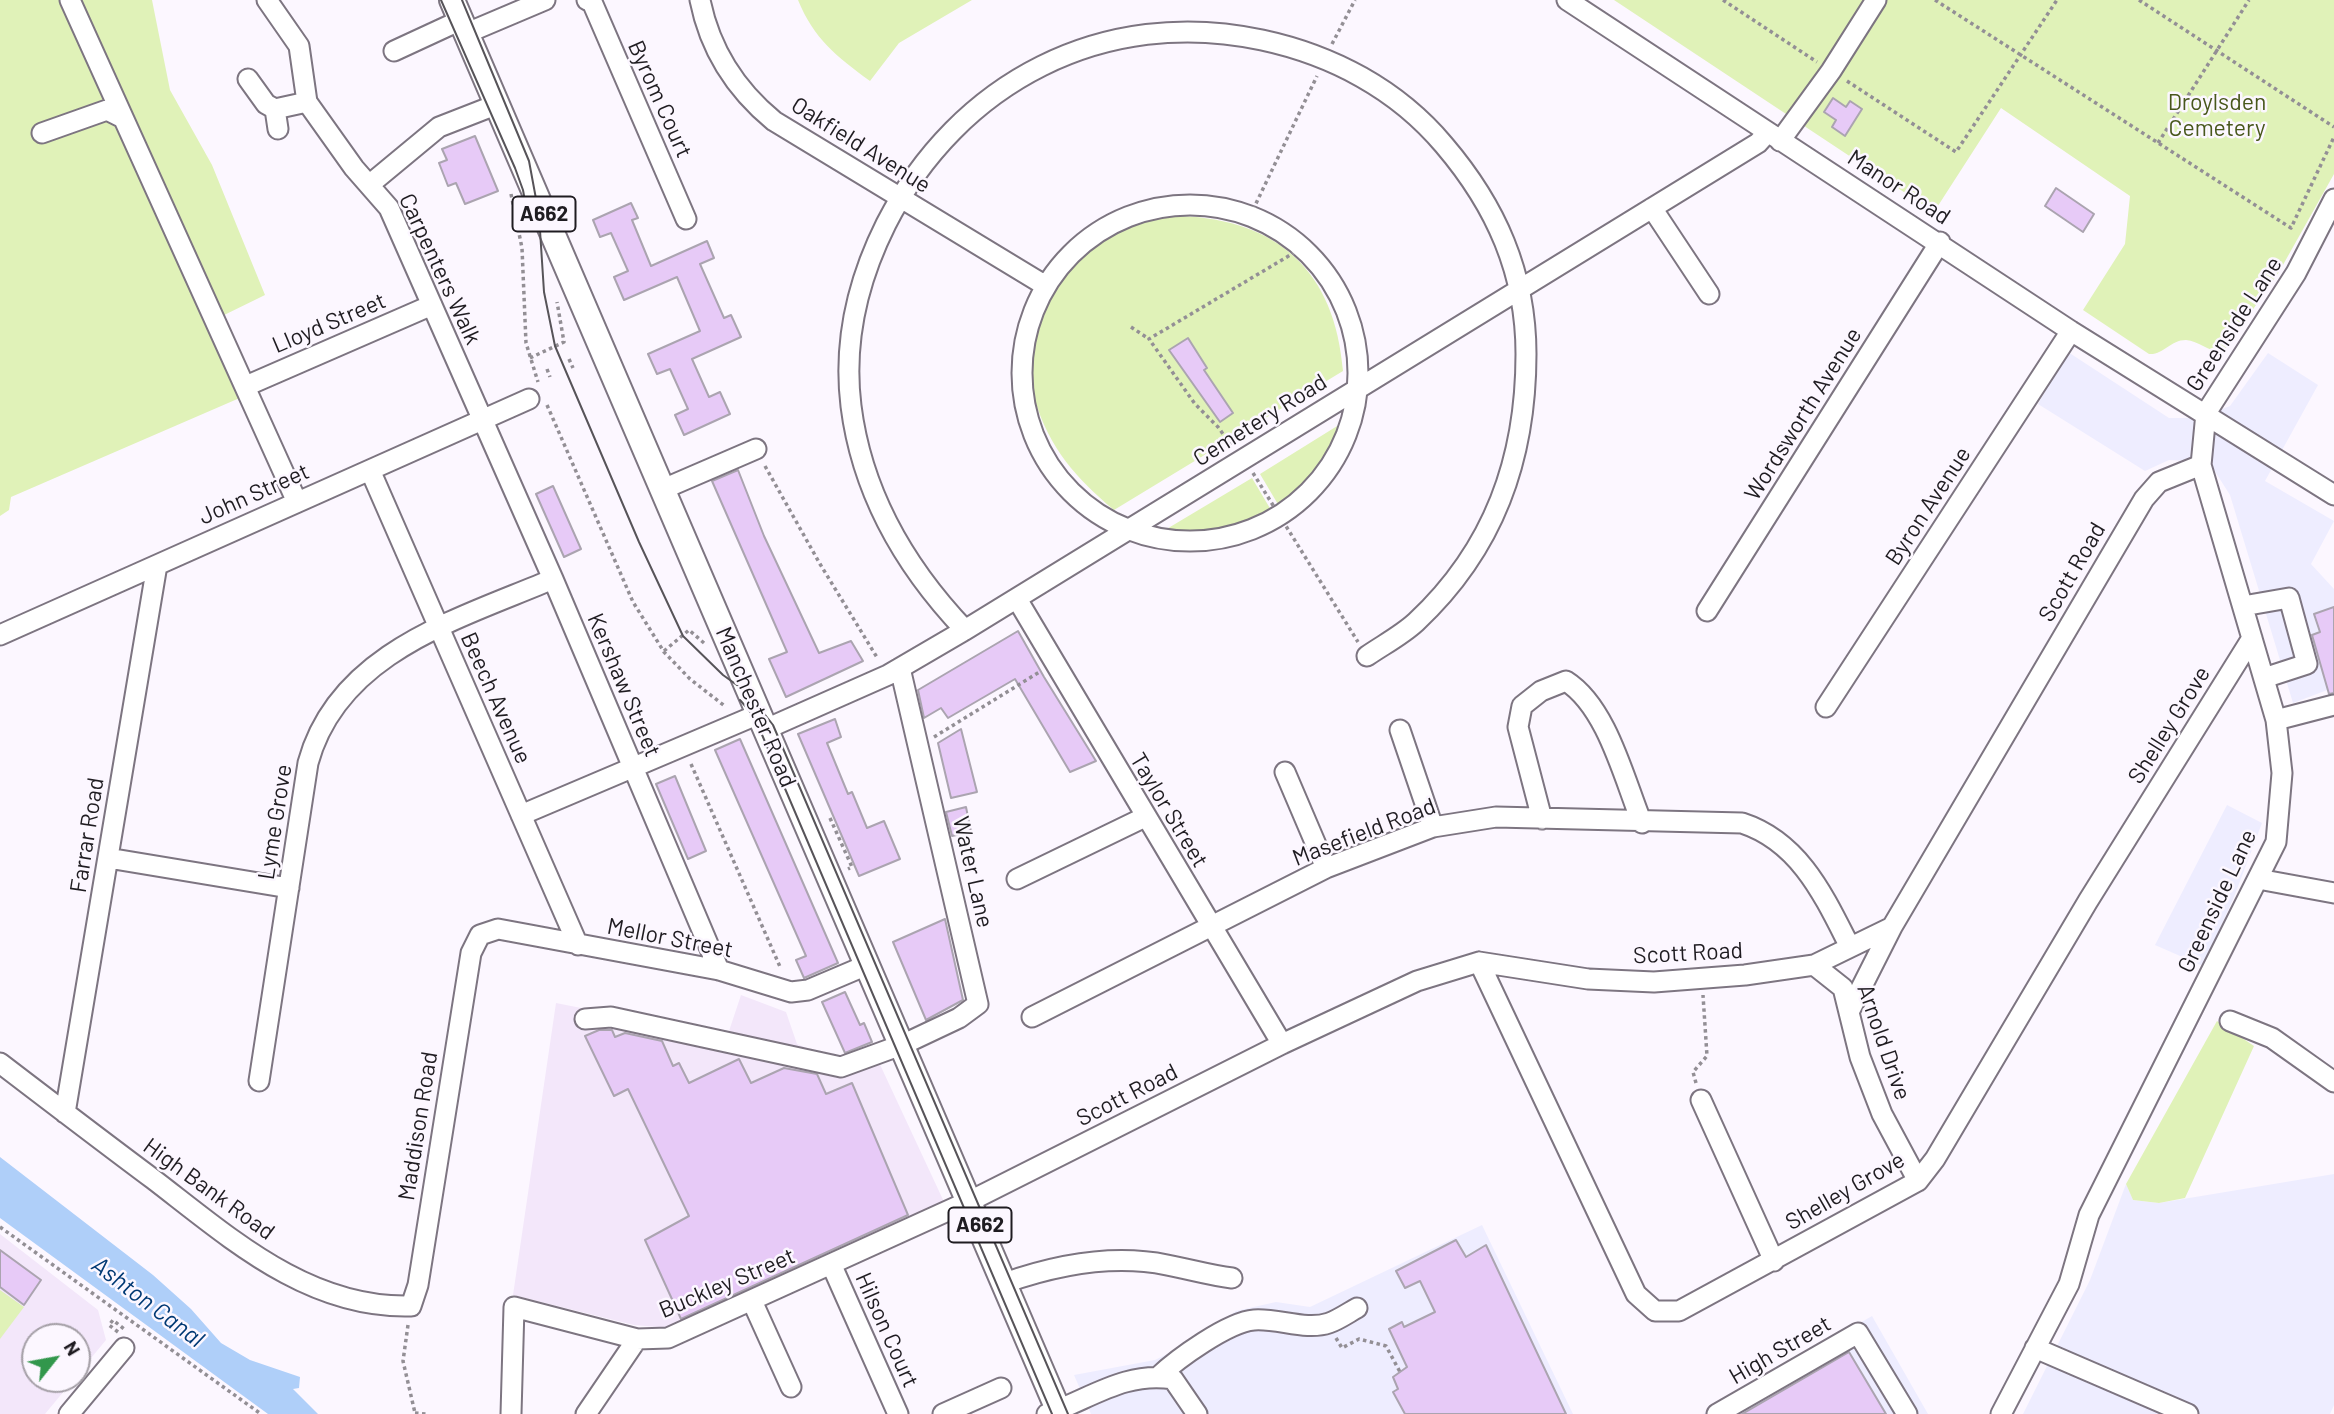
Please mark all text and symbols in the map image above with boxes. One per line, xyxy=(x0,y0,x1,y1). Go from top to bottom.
street label: Byrom Court xyxy=(622,36,698,162)
park label: Droylsden Cemetery xyxy=(2168,88,2266,142)
street label: Oakfield Avenue xyxy=(786,91,936,199)
street label: Manor Road xyxy=(1843,144,1955,230)
street label: Carpenters Walk xyxy=(393,189,487,349)
road number: A662 xyxy=(512,196,576,232)
street label: Greenside Lane xyxy=(2180,252,2288,396)
street label: Lloyd Street xyxy=(268,287,390,359)
street label: Wordsworth Avenue xyxy=(1739,322,1867,506)
street label: Cemetery Road xyxy=(1188,368,1332,472)
street label: Byron Avenue xyxy=(1879,442,1977,570)
street label: John Street xyxy=(194,457,314,531)
street label: Scott Road xyxy=(2033,518,2111,626)
street label: Kershaw Street xyxy=(581,609,667,761)
street label: Manchester Road xyxy=(710,623,802,791)
street label: Beech Avenue xyxy=(455,628,537,768)
street label: Shelley Grove xyxy=(2122,661,2216,789)
street label: Taylor Street xyxy=(1124,748,1214,872)
street label: Lyme Grove xyxy=(252,762,298,882)
street label: Farrar Road xyxy=(64,775,110,895)
street label: Masefield Road xyxy=(1288,792,1440,872)
street label: Water Lane xyxy=(947,814,999,930)
street label: Greenside Lane xyxy=(2172,825,2262,977)
street label: Mellor Street xyxy=(605,912,735,964)
street label: Scott Road xyxy=(1632,936,1744,970)
street label: Arnold Drive xyxy=(1851,980,1917,1104)
street label: Maddison Road xyxy=(393,1049,443,1203)
street label: Scott Road xyxy=(1072,1058,1182,1132)
street label: High Bank Road xyxy=(138,1132,280,1246)
street label: Shelley Grove xyxy=(1781,1146,1909,1236)
road number: A662 xyxy=(948,1208,1012,1242)
street label: Buckley Street xyxy=(655,1242,799,1324)
water label: Ashton Canal xyxy=(86,1250,210,1354)
street label: Hilson Court xyxy=(849,1268,925,1392)
street label: High Street xyxy=(1724,1310,1836,1390)
north arrow xyxy=(21,1323,91,1393)
text: N xyxy=(60,1337,86,1359)

